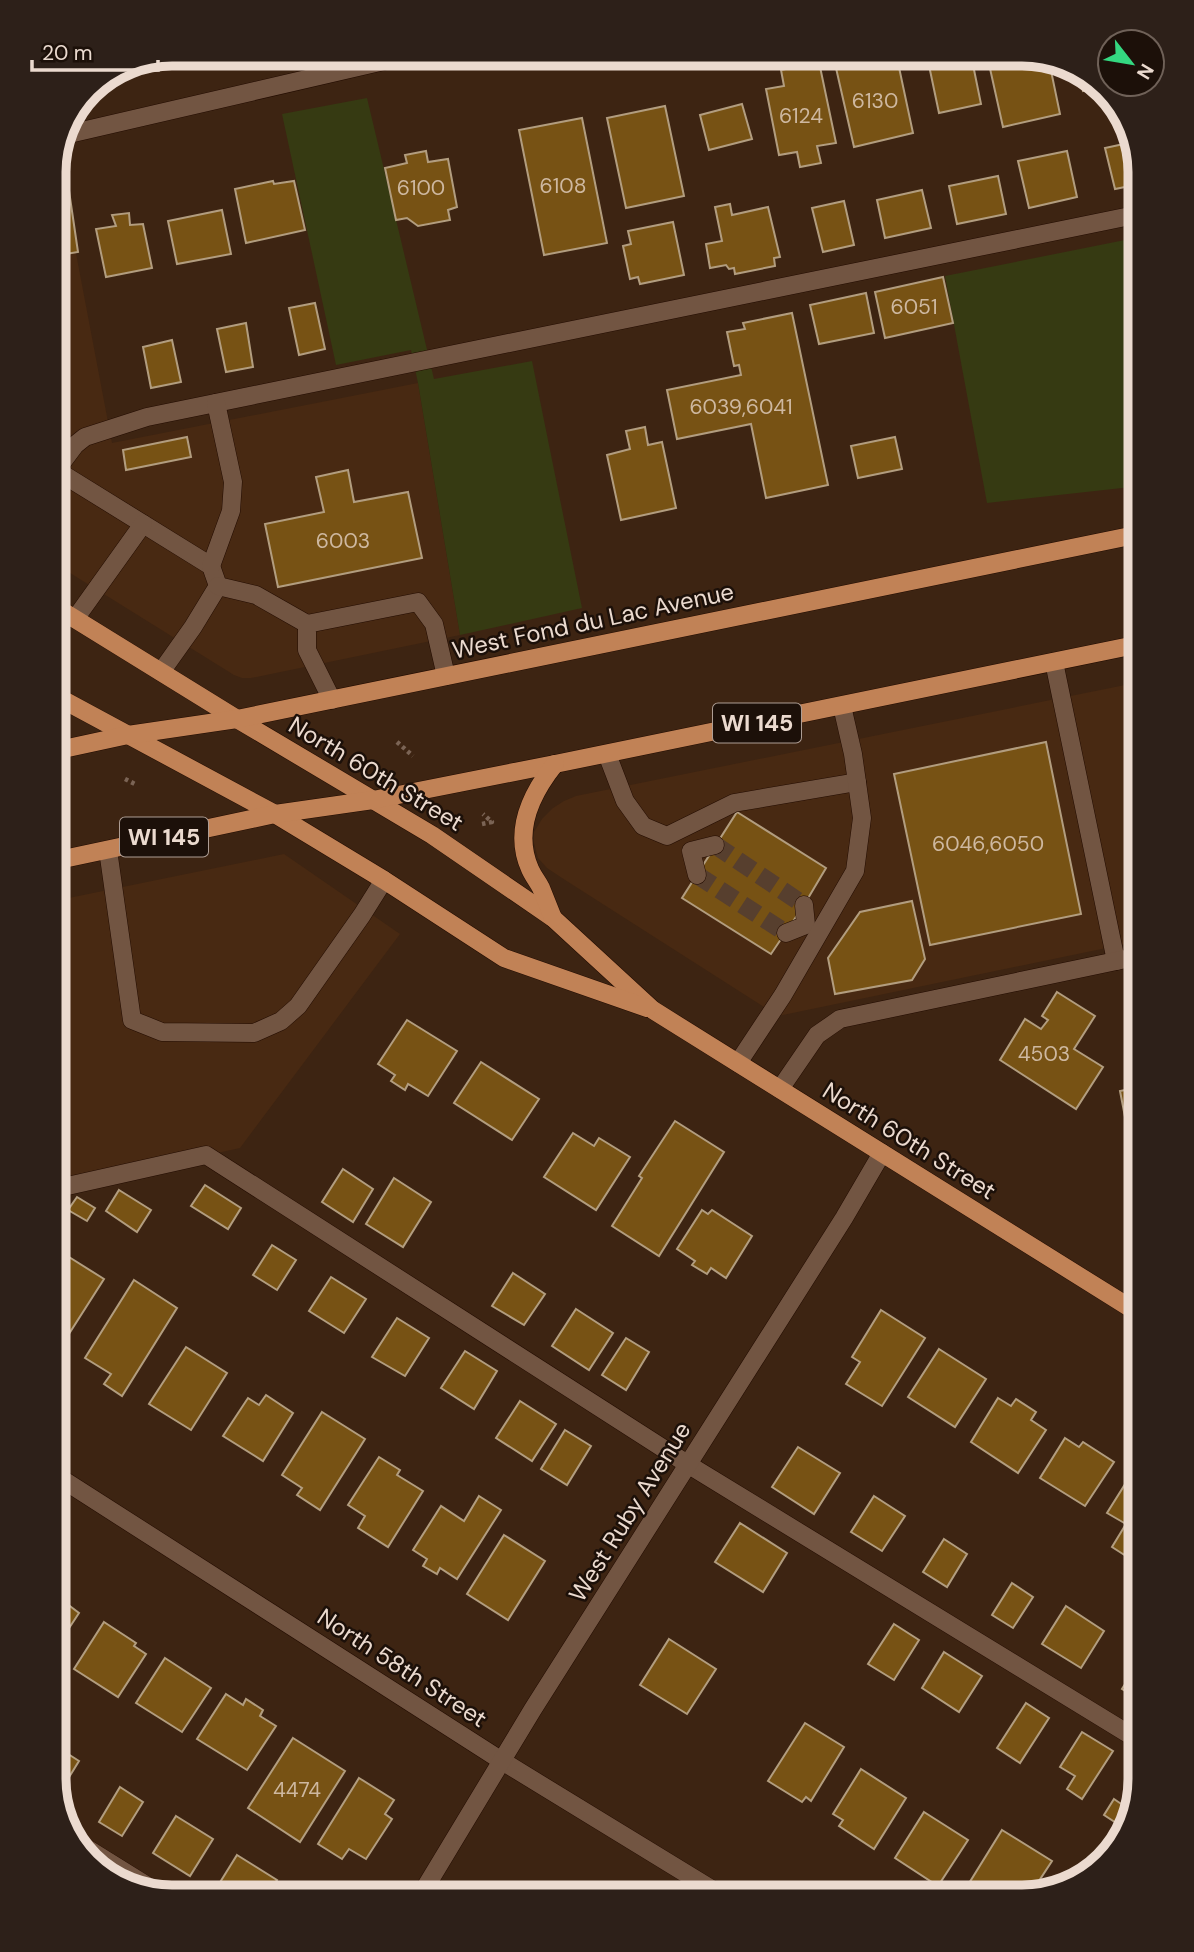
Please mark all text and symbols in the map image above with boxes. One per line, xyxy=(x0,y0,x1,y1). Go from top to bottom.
scale bar xyxy=(32,28,158,72)
north arrow xyxy=(1096,28,1166,98)
text: 20 m xyxy=(42,39,93,67)
text: N xyxy=(1131,59,1159,84)
house number: 6130 xyxy=(852,87,898,115)
house number: 6124 xyxy=(779,102,823,130)
house number: 6108 xyxy=(540,172,586,200)
house number: 6100 xyxy=(397,174,445,202)
house number: 6051 xyxy=(891,293,937,321)
house number: 6039,6041 xyxy=(689,393,793,421)
house number: 6003 xyxy=(316,527,370,555)
street label: West Fond du Lac Avenue xyxy=(449,575,737,666)
road number: WI 145 xyxy=(713,704,801,743)
street label: North 60th Street xyxy=(283,709,469,838)
road number: WI 145 xyxy=(120,818,208,856)
house number: 6046,6050 xyxy=(932,830,1044,858)
house number: 4503 xyxy=(1018,1040,1070,1068)
street label: North 60th Street xyxy=(817,1075,1002,1206)
street label: West Ruby Avenue xyxy=(562,1416,697,1607)
street label: North 58th Street xyxy=(312,1601,493,1734)
house number: 4474 xyxy=(273,1776,321,1804)

